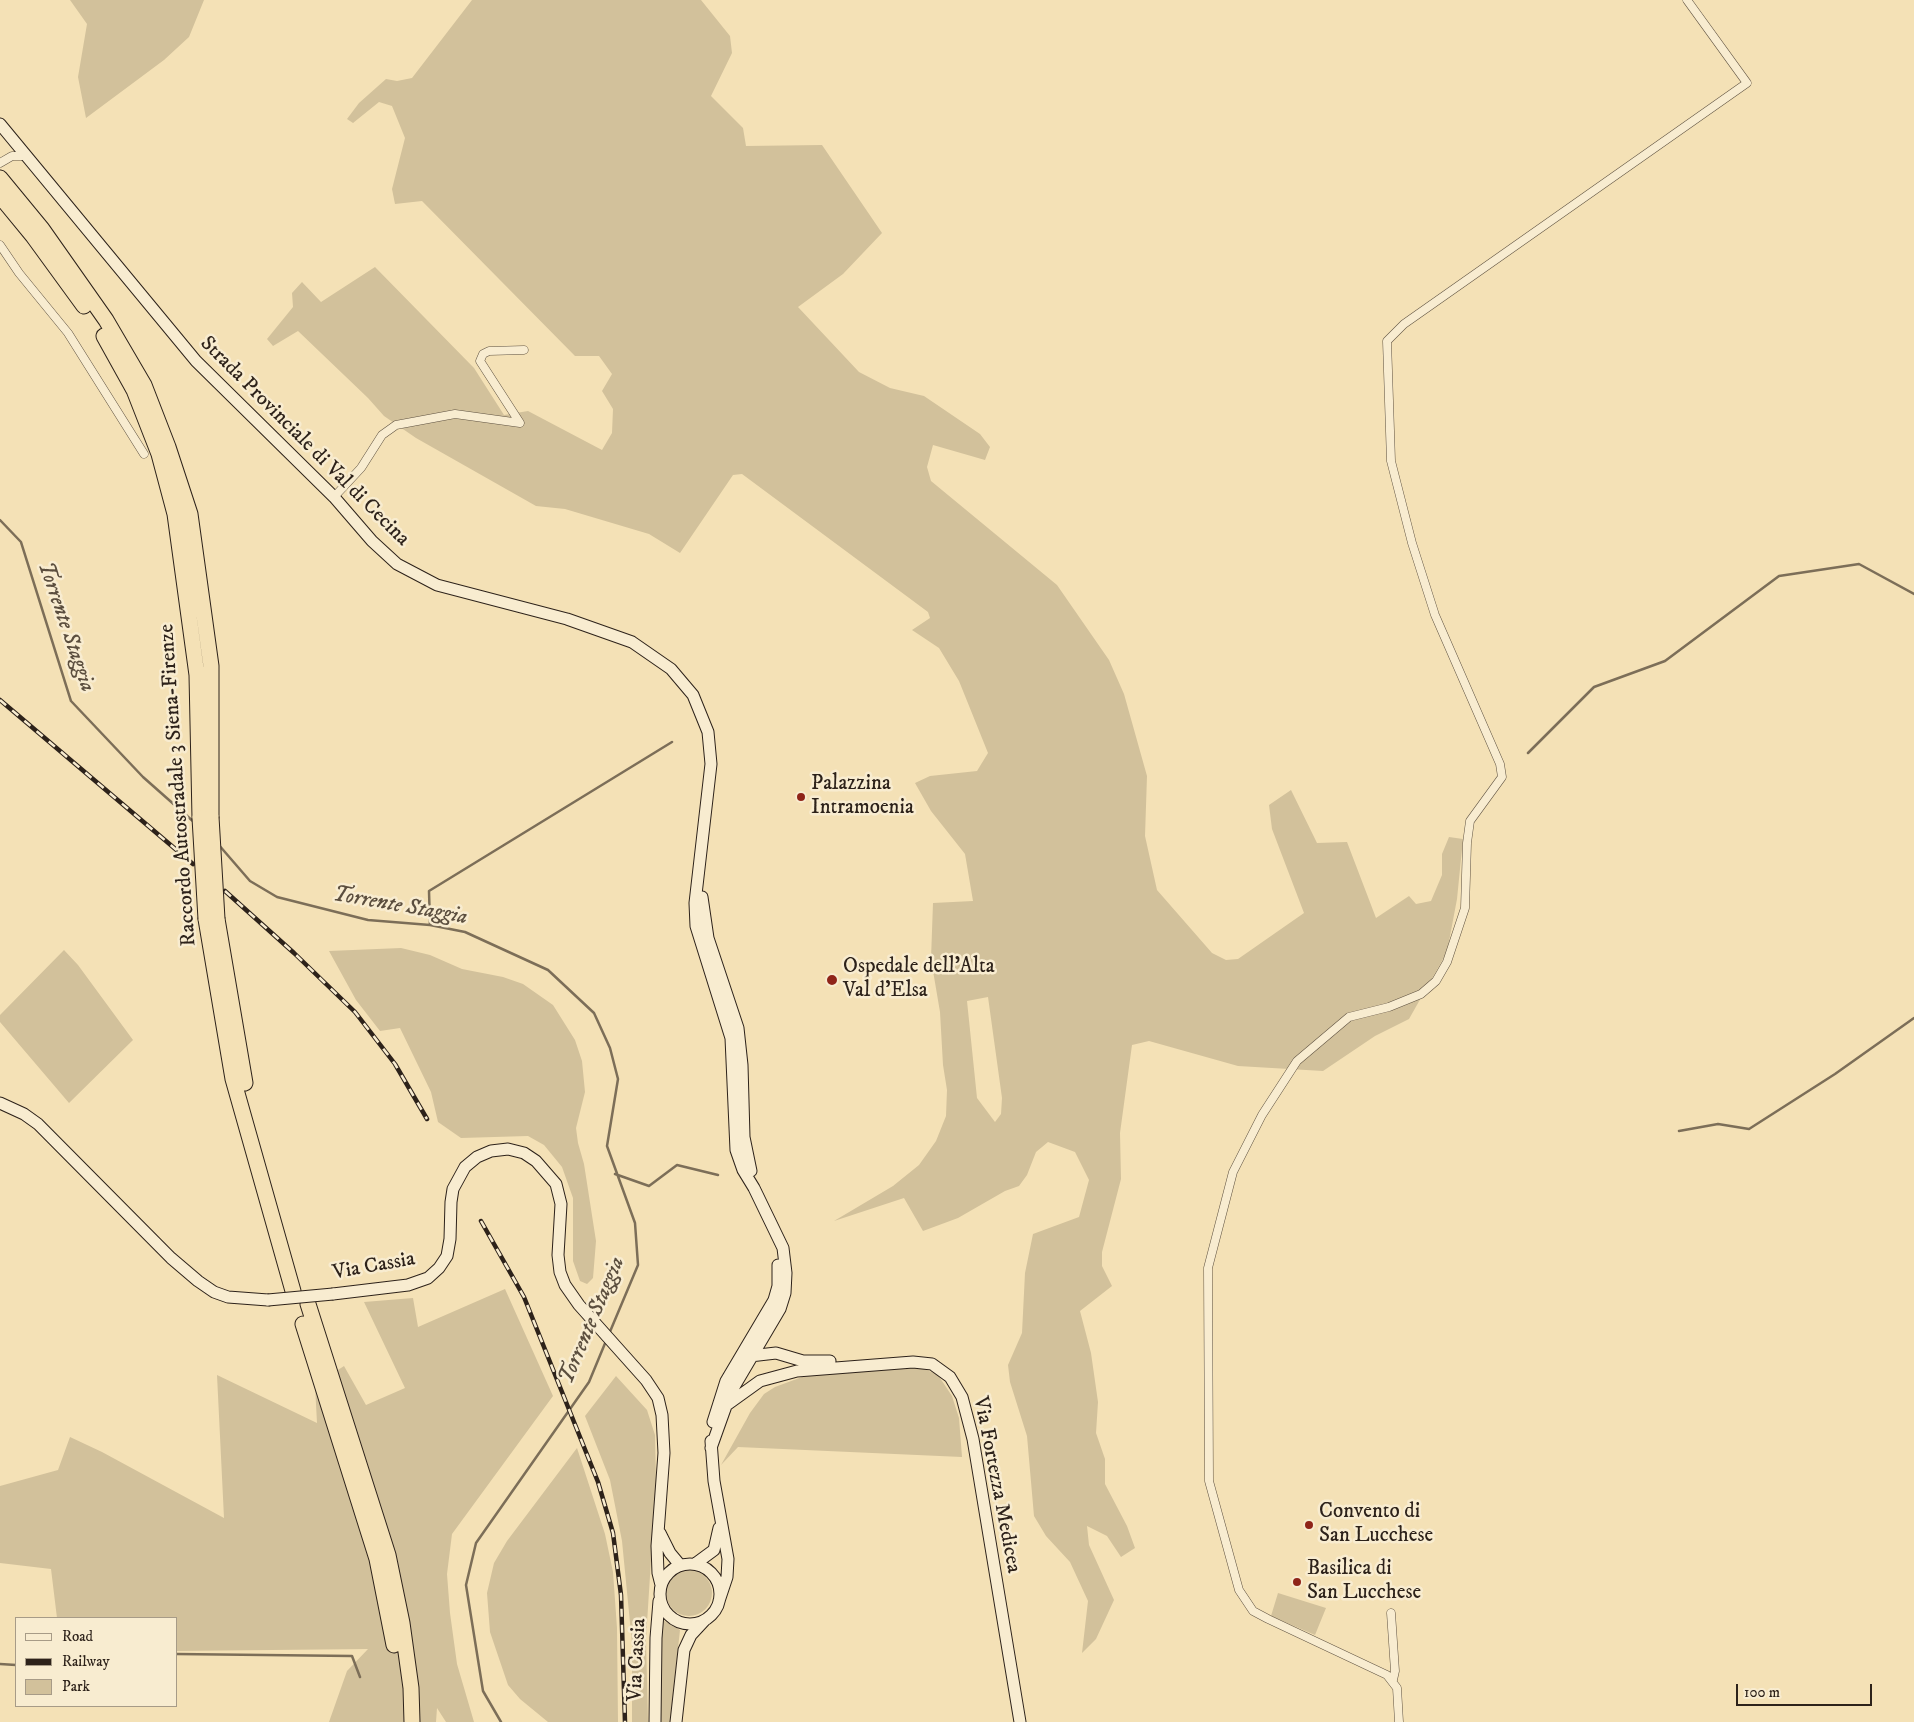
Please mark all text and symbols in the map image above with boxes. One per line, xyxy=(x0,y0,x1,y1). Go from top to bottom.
street label: Strada Provinciale di Val di Cecina xyxy=(194,332,414,552)
water label: Torrente Staggia xyxy=(30,558,100,696)
street label: Raccordo Autostradale 3 Siena-Firenze xyxy=(155,623,203,947)
place label: Palazzina Intramoenia xyxy=(811,772,914,822)
marker: Palazzina Intramoenia xyxy=(795,791,807,803)
water label: Torrente Staggia xyxy=(331,882,469,932)
place label: Ospedale dell'Alta Val d'Elsa xyxy=(843,955,995,1005)
marker: Ospedale dell'Alta Val d'Elsa xyxy=(825,973,839,987)
street label: Via Cassia xyxy=(331,1247,417,1287)
water label: Torrente Staggia xyxy=(554,1253,632,1389)
street label: Via Fortezza Medicea xyxy=(967,1395,1025,1575)
place label: Convento di San Lucchese xyxy=(1319,1500,1433,1550)
marker: Convento di San Lucchese xyxy=(1303,1519,1315,1531)
place label: Basilica di San Lucchese xyxy=(1307,1557,1421,1607)
marker: Basilica di San Lucchese xyxy=(1291,1576,1303,1588)
legend xyxy=(15,1617,178,1707)
street label: Via Cassia xyxy=(623,1618,653,1702)
text: Road xyxy=(62,1627,93,1646)
text: Railway xyxy=(62,1652,110,1671)
scale bar xyxy=(1739,1674,1875,1706)
text: Park xyxy=(62,1677,90,1696)
text: 100 m xyxy=(1744,1683,1780,1702)

